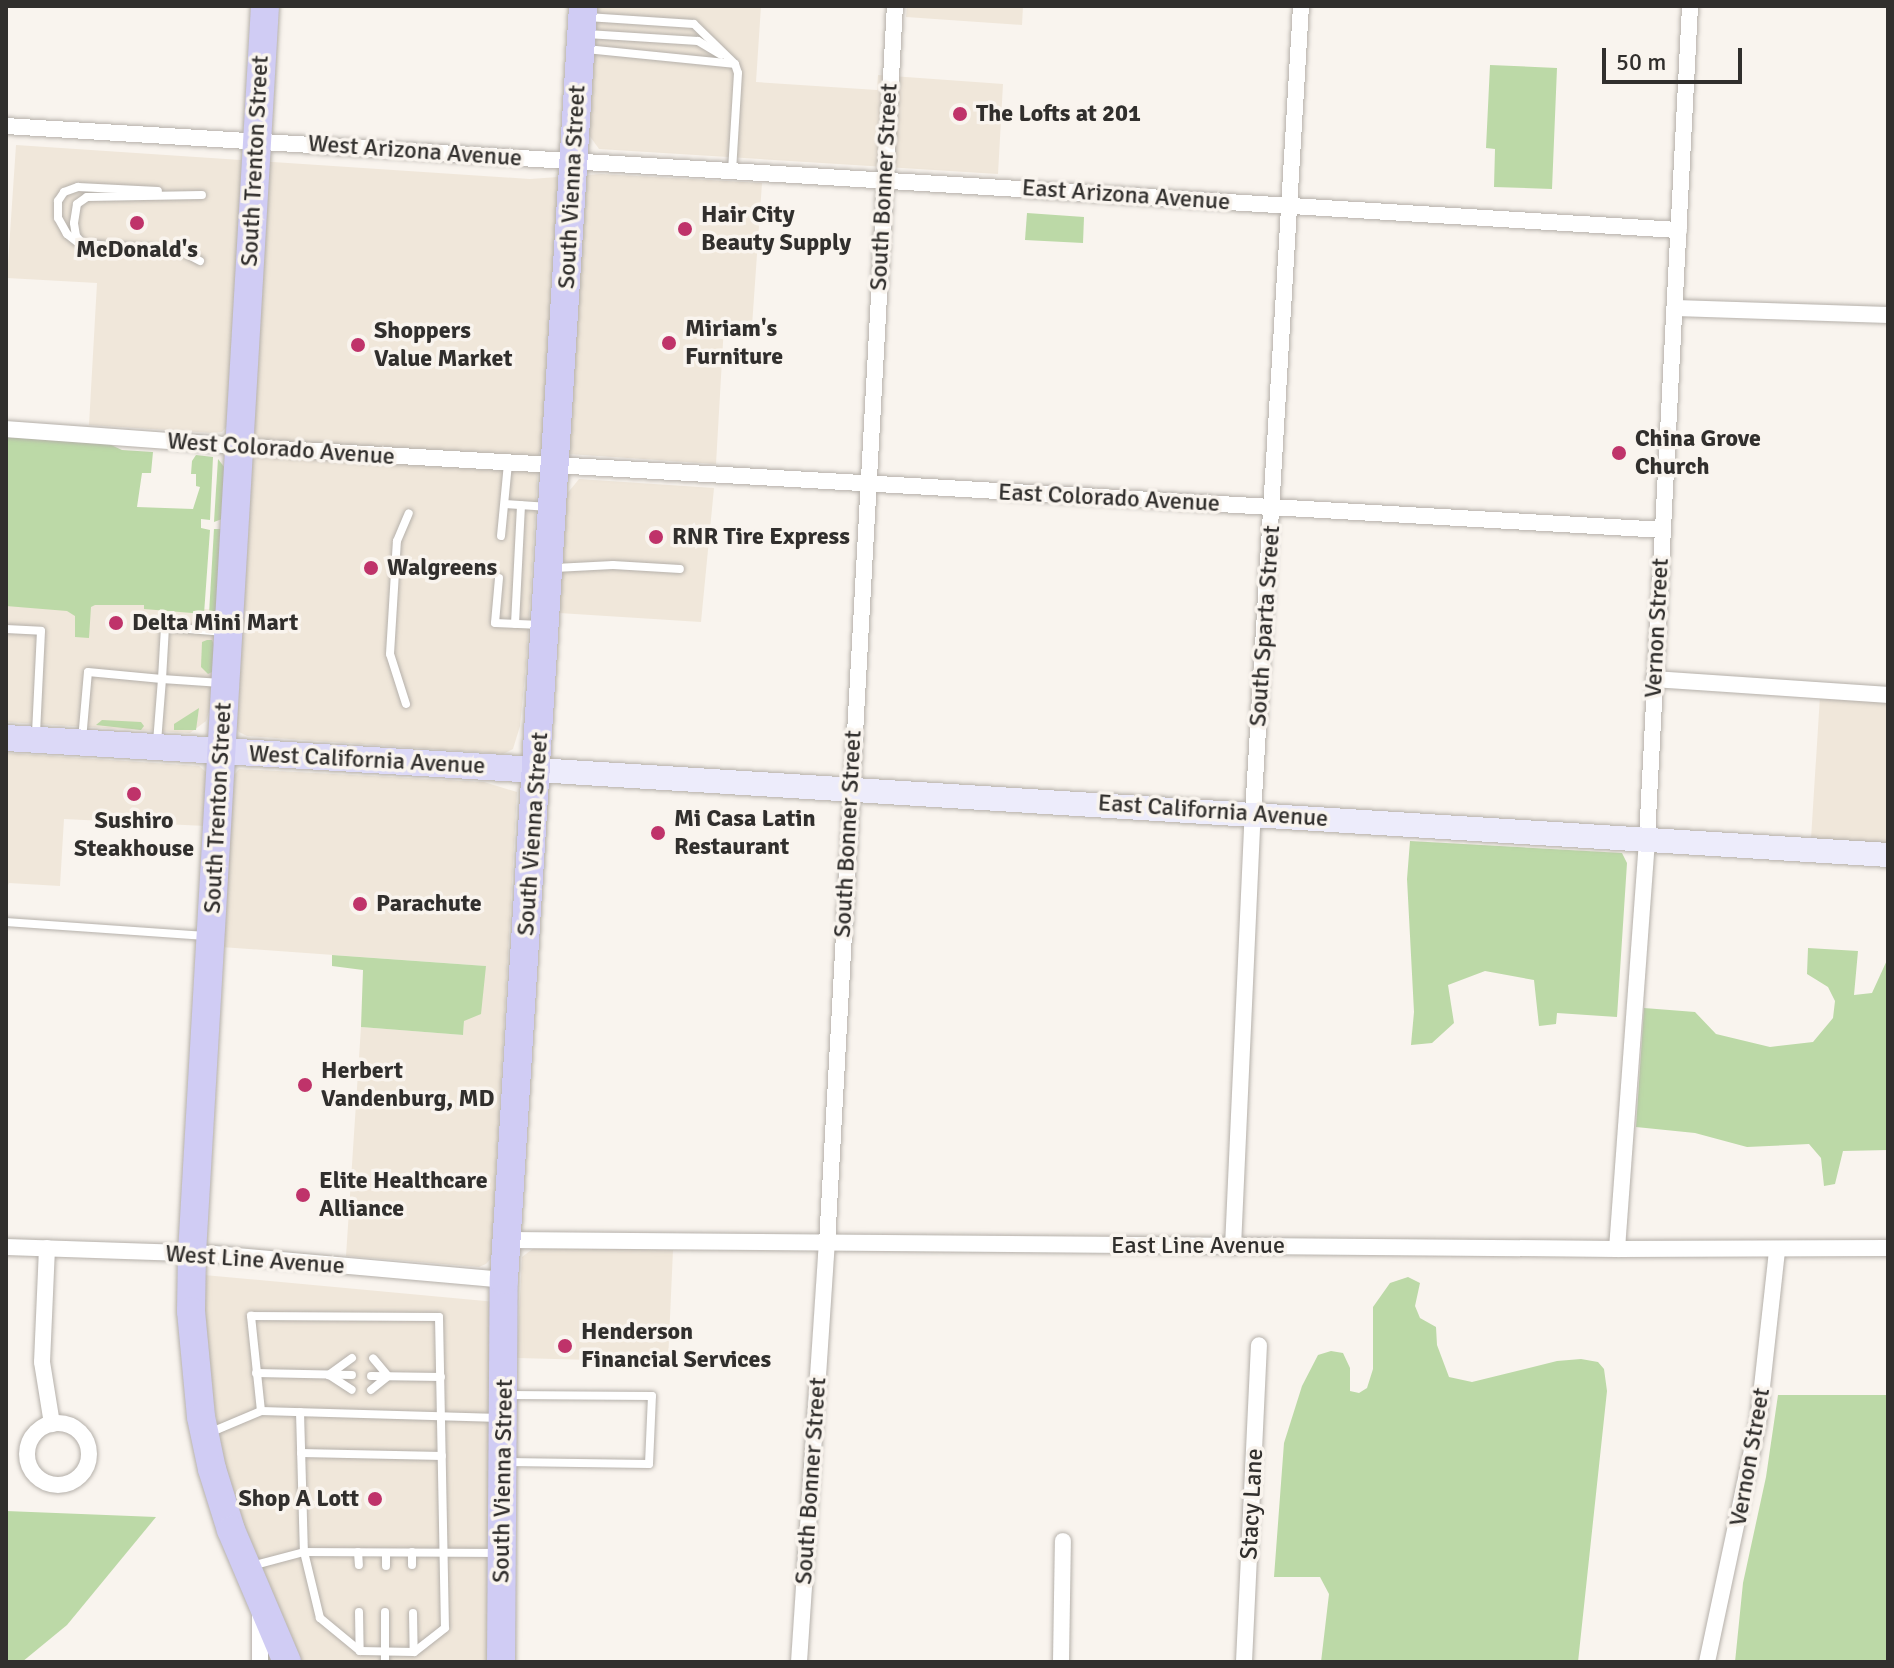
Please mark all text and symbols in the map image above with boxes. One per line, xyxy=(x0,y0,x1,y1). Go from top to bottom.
scale bar xyxy=(1606,32,1746,82)
text: 50 m xyxy=(1616,47,1666,77)
street label: South Trenton Street xyxy=(235,55,275,267)
street label: South Bonner Street xyxy=(864,83,904,291)
street label: South Vienna Street xyxy=(552,84,592,290)
place label: The Lofts at 201 xyxy=(976,100,1141,128)
marker: The Lofts at 201 xyxy=(951,105,969,123)
street label: West Arizona Avenue xyxy=(307,129,523,173)
street label: East Arizona Avenue xyxy=(1021,173,1231,217)
place label: Hair City Beauty Supply xyxy=(701,201,851,257)
marker: McDonald's xyxy=(128,214,146,232)
marker: Hair City Beauty Supply xyxy=(676,220,694,238)
place label: McDonald's xyxy=(76,236,198,264)
place label: Miriam's Furniture xyxy=(685,315,783,371)
place label: Shoppers Value Market xyxy=(374,317,512,373)
marker: Miriam's Furniture xyxy=(660,334,678,352)
marker: Shoppers Value Market xyxy=(349,336,367,354)
place label: China Grove Church xyxy=(1635,425,1761,481)
street label: West Colorado Avenue xyxy=(166,427,396,471)
marker: China Grove Church xyxy=(1610,444,1628,462)
street label: East Colorado Avenue xyxy=(997,478,1221,518)
place label: RNR Tire Express xyxy=(672,523,850,551)
street label: South Sparta Street xyxy=(1244,524,1286,728)
marker: RNR Tire Express xyxy=(647,528,665,546)
place label: Walgreens xyxy=(387,554,497,582)
street label: Vernon Street xyxy=(1639,557,1675,699)
marker: Walgreens xyxy=(362,559,380,577)
place label: Delta Mini Mart xyxy=(132,609,298,637)
marker: Delta Mini Mart xyxy=(107,614,125,632)
street label: South Trenton Street xyxy=(198,702,238,914)
street label: South Bonner Street xyxy=(828,730,868,938)
street label: South Vienna Street xyxy=(512,731,554,937)
street label: West California Avenue xyxy=(248,739,486,781)
marker: Sushiro Steakhouse xyxy=(125,785,143,803)
street label: East California Avenue xyxy=(1097,789,1329,833)
place label: Mi Casa Latin Restaurant xyxy=(674,805,816,861)
place label: Sushiro Steakhouse xyxy=(74,807,194,863)
marker: Mi Casa Latin Restaurant xyxy=(649,824,667,842)
place label: Parachute xyxy=(376,890,482,918)
marker: Parachute xyxy=(351,895,369,913)
place label: Herbert Vandenburg, MD xyxy=(321,1057,495,1113)
marker: Herbert Vandenburg, MD xyxy=(296,1076,314,1094)
place label: Elite Healthcare Alliance xyxy=(319,1167,488,1223)
marker: Elite Healthcare Alliance xyxy=(294,1186,312,1204)
street label: East Line Avenue xyxy=(1111,1232,1285,1260)
street label: West Line Avenue xyxy=(164,1239,346,1281)
place label: Henderson Financial Services xyxy=(581,1318,771,1374)
marker: Henderson Financial Services xyxy=(556,1337,574,1355)
street label: South Bonner Street xyxy=(789,1376,833,1586)
street label: South Vienna Street xyxy=(487,1379,519,1583)
street label: Vernon Street xyxy=(1724,1386,1776,1528)
street label: Stacy Lane xyxy=(1235,1448,1269,1560)
place label: Shop A Lott xyxy=(238,1485,359,1513)
marker: Shop A Lott xyxy=(366,1490,384,1508)

